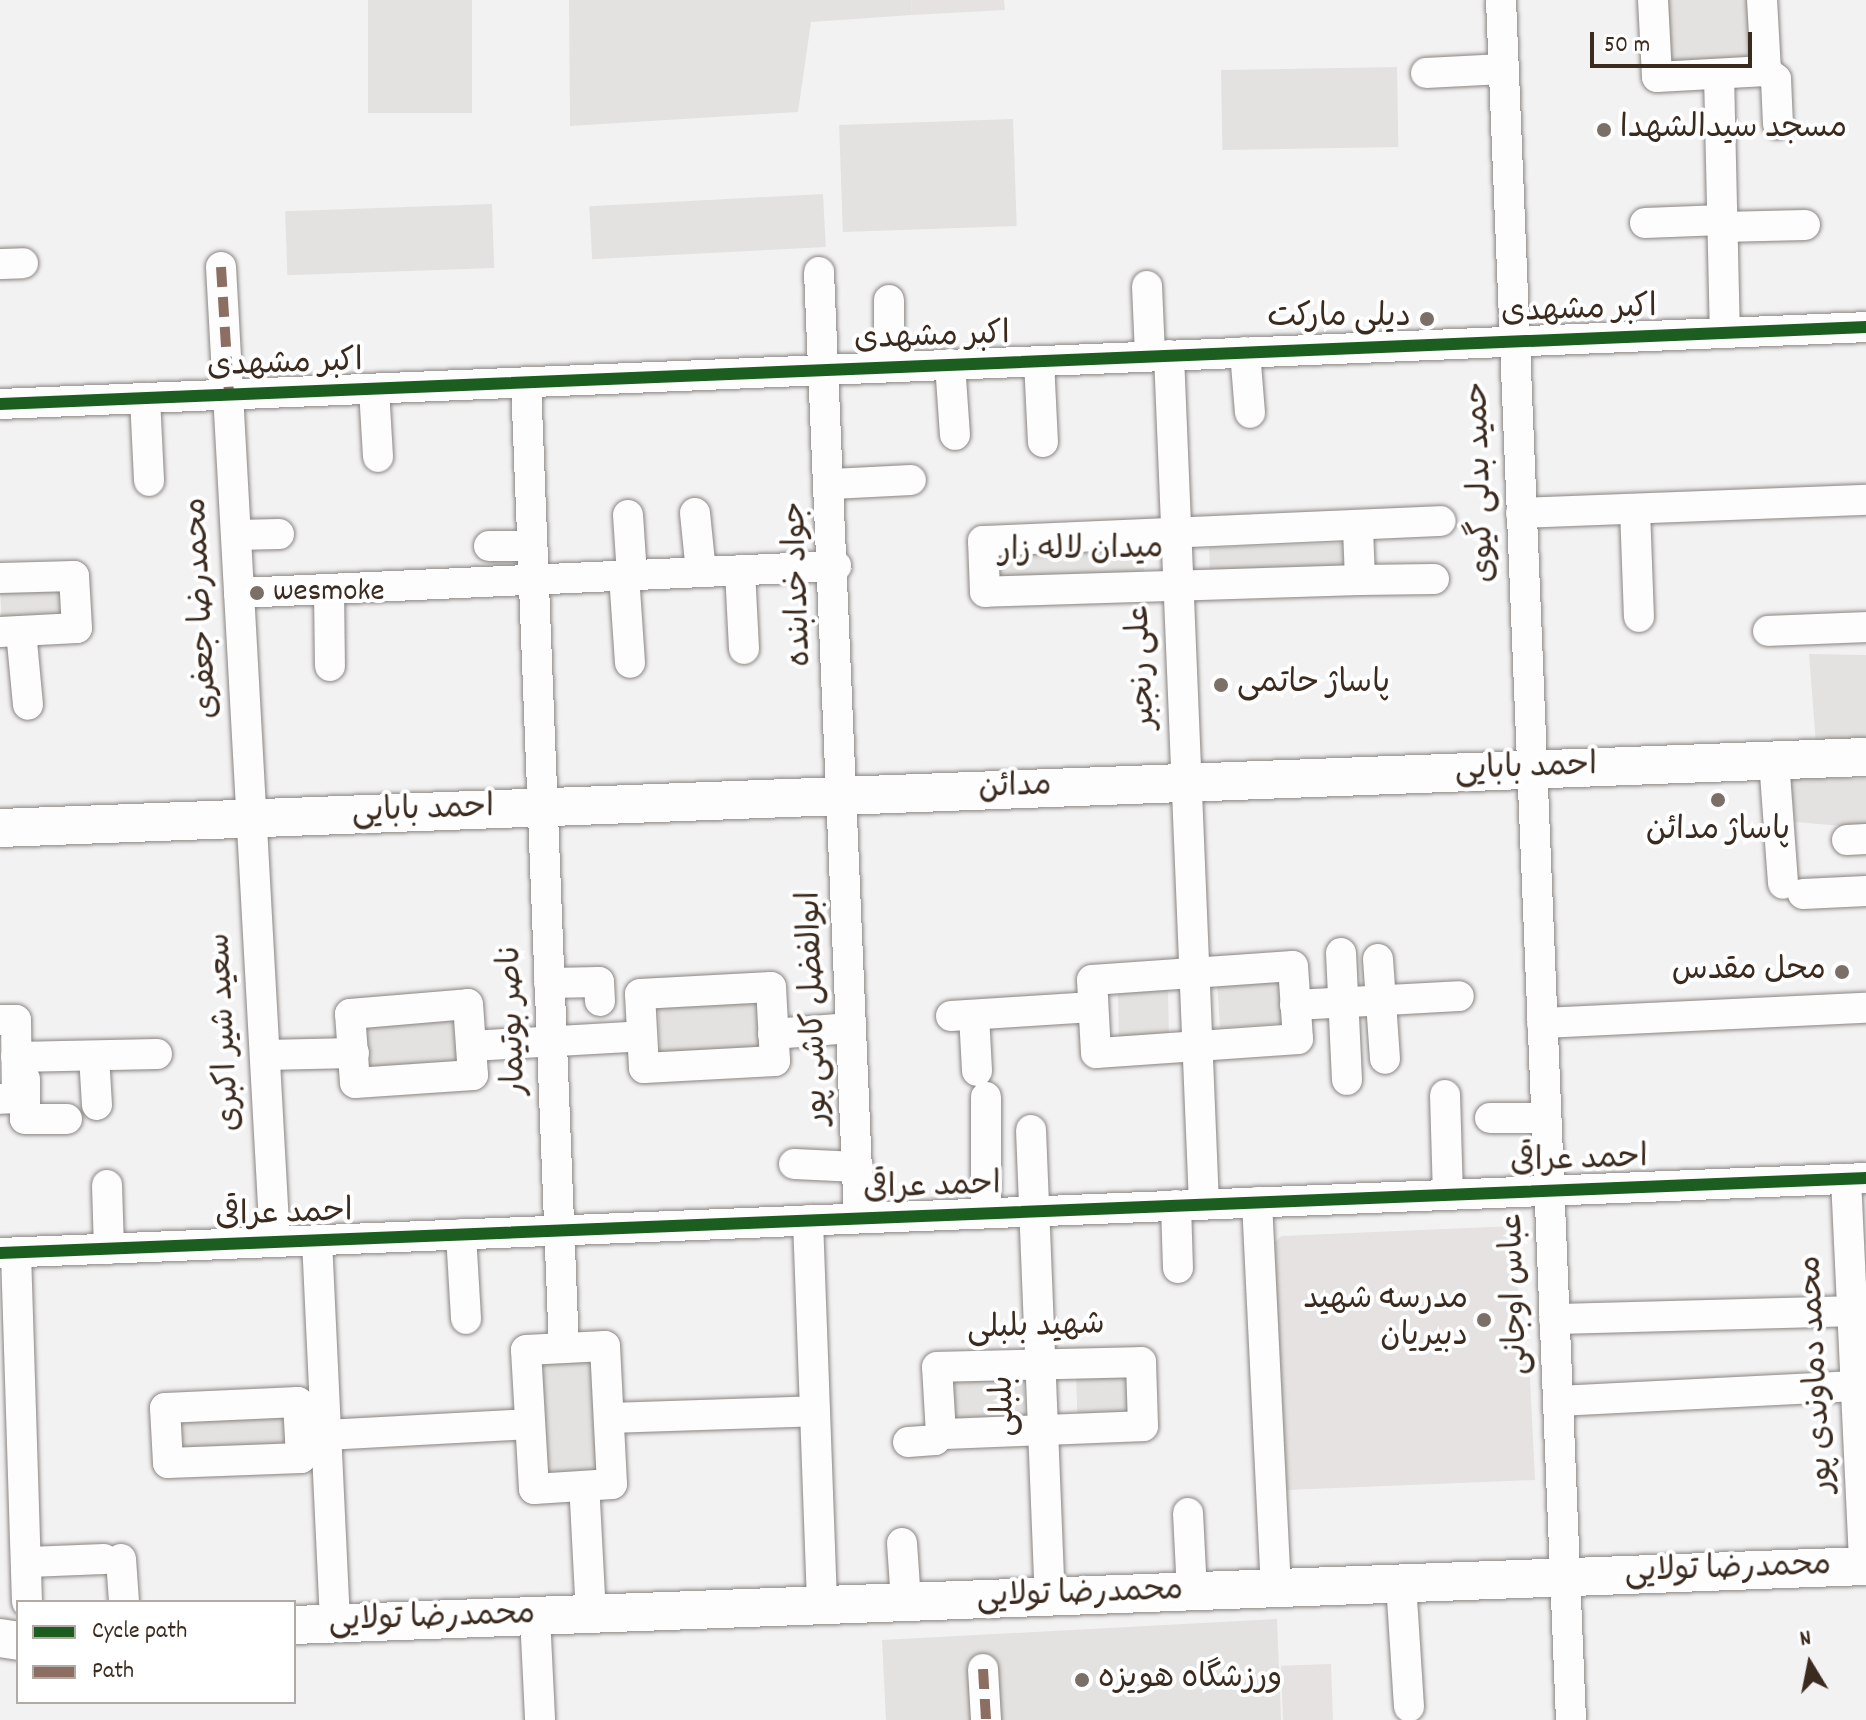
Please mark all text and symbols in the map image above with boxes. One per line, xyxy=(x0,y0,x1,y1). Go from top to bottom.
scale bar xyxy=(1594,16,1756,66)
text: 50 m xyxy=(1604,29,1650,63)
place label: مسجد سیدالشهدا xyxy=(1620,111,1847,149)
marker: مسجد سیدالشهدا xyxy=(1595,121,1613,139)
street label: اکبر مشهدی xyxy=(1500,290,1658,334)
place label: دیلی مارکت xyxy=(1267,300,1411,338)
marker: دیلی مارکت xyxy=(1418,310,1436,328)
street label: اکبر مشهدی xyxy=(853,317,1011,361)
street label: اکبر مشهدی xyxy=(206,344,364,388)
street label: حمید بدلی گیوی xyxy=(1460,381,1506,583)
street label: محمدرضا جعفری xyxy=(179,496,229,720)
street label: جواد خدابنده xyxy=(778,501,822,667)
street label: میدان لاله زار xyxy=(998,531,1164,573)
place label: wesmoke xyxy=(273,574,385,612)
marker: wesmoke xyxy=(248,584,266,602)
street label: علی رنجبر xyxy=(1122,604,1166,730)
place label: پاساژ حاتمی xyxy=(1237,666,1390,704)
marker: پاساژ حاتمی xyxy=(1212,676,1230,694)
street label: احمد بابایی xyxy=(1454,748,1598,792)
street label: مدائن xyxy=(978,769,1052,809)
street label: احمد بابایی xyxy=(351,790,495,834)
marker: پاساژ مدائن xyxy=(1709,791,1727,809)
place label: پاساژ مدائن xyxy=(1646,813,1790,851)
street label: ابوالفضل کاشی پور xyxy=(793,890,839,1126)
street label: سعید شیر اکبری xyxy=(203,932,251,1132)
street label: ناصر بوتیمار xyxy=(493,944,537,1096)
place label: محل مقدس xyxy=(1672,953,1826,991)
marker: محل مقدس xyxy=(1833,963,1851,981)
street label: احمد عراقی xyxy=(1510,1140,1648,1184)
street label: احمد عراقی xyxy=(863,1167,1001,1211)
street label: احمد عراقی xyxy=(215,1194,353,1238)
street label: عباس اوجانی xyxy=(1495,1212,1539,1376)
street label: محمد دماوندی پور xyxy=(1794,1254,1844,1494)
place label: مدرسه شهید دبیریان xyxy=(1303,1283,1468,1358)
street label: شهید بلبلی xyxy=(966,1307,1106,1351)
marker: مدرسه شهید دبیریان xyxy=(1475,1311,1493,1329)
street label: بلبلی xyxy=(986,1375,1026,1437)
street label: محمدرضا تولایی xyxy=(1624,1548,1832,1594)
street label: محمدرضا تولایی xyxy=(976,1573,1184,1619)
street label: محمدرضا تولایی xyxy=(328,1597,536,1643)
legend xyxy=(16,1600,296,1704)
text: Cycle path xyxy=(92,1615,187,1649)
north arrow xyxy=(1770,1624,1850,1704)
text: N xyxy=(1798,1624,1814,1656)
text: Path xyxy=(92,1655,134,1689)
place label: ورزشگاه هویزه xyxy=(1098,1661,1282,1699)
marker: ورزشگاه هویزه xyxy=(1073,1671,1091,1689)

